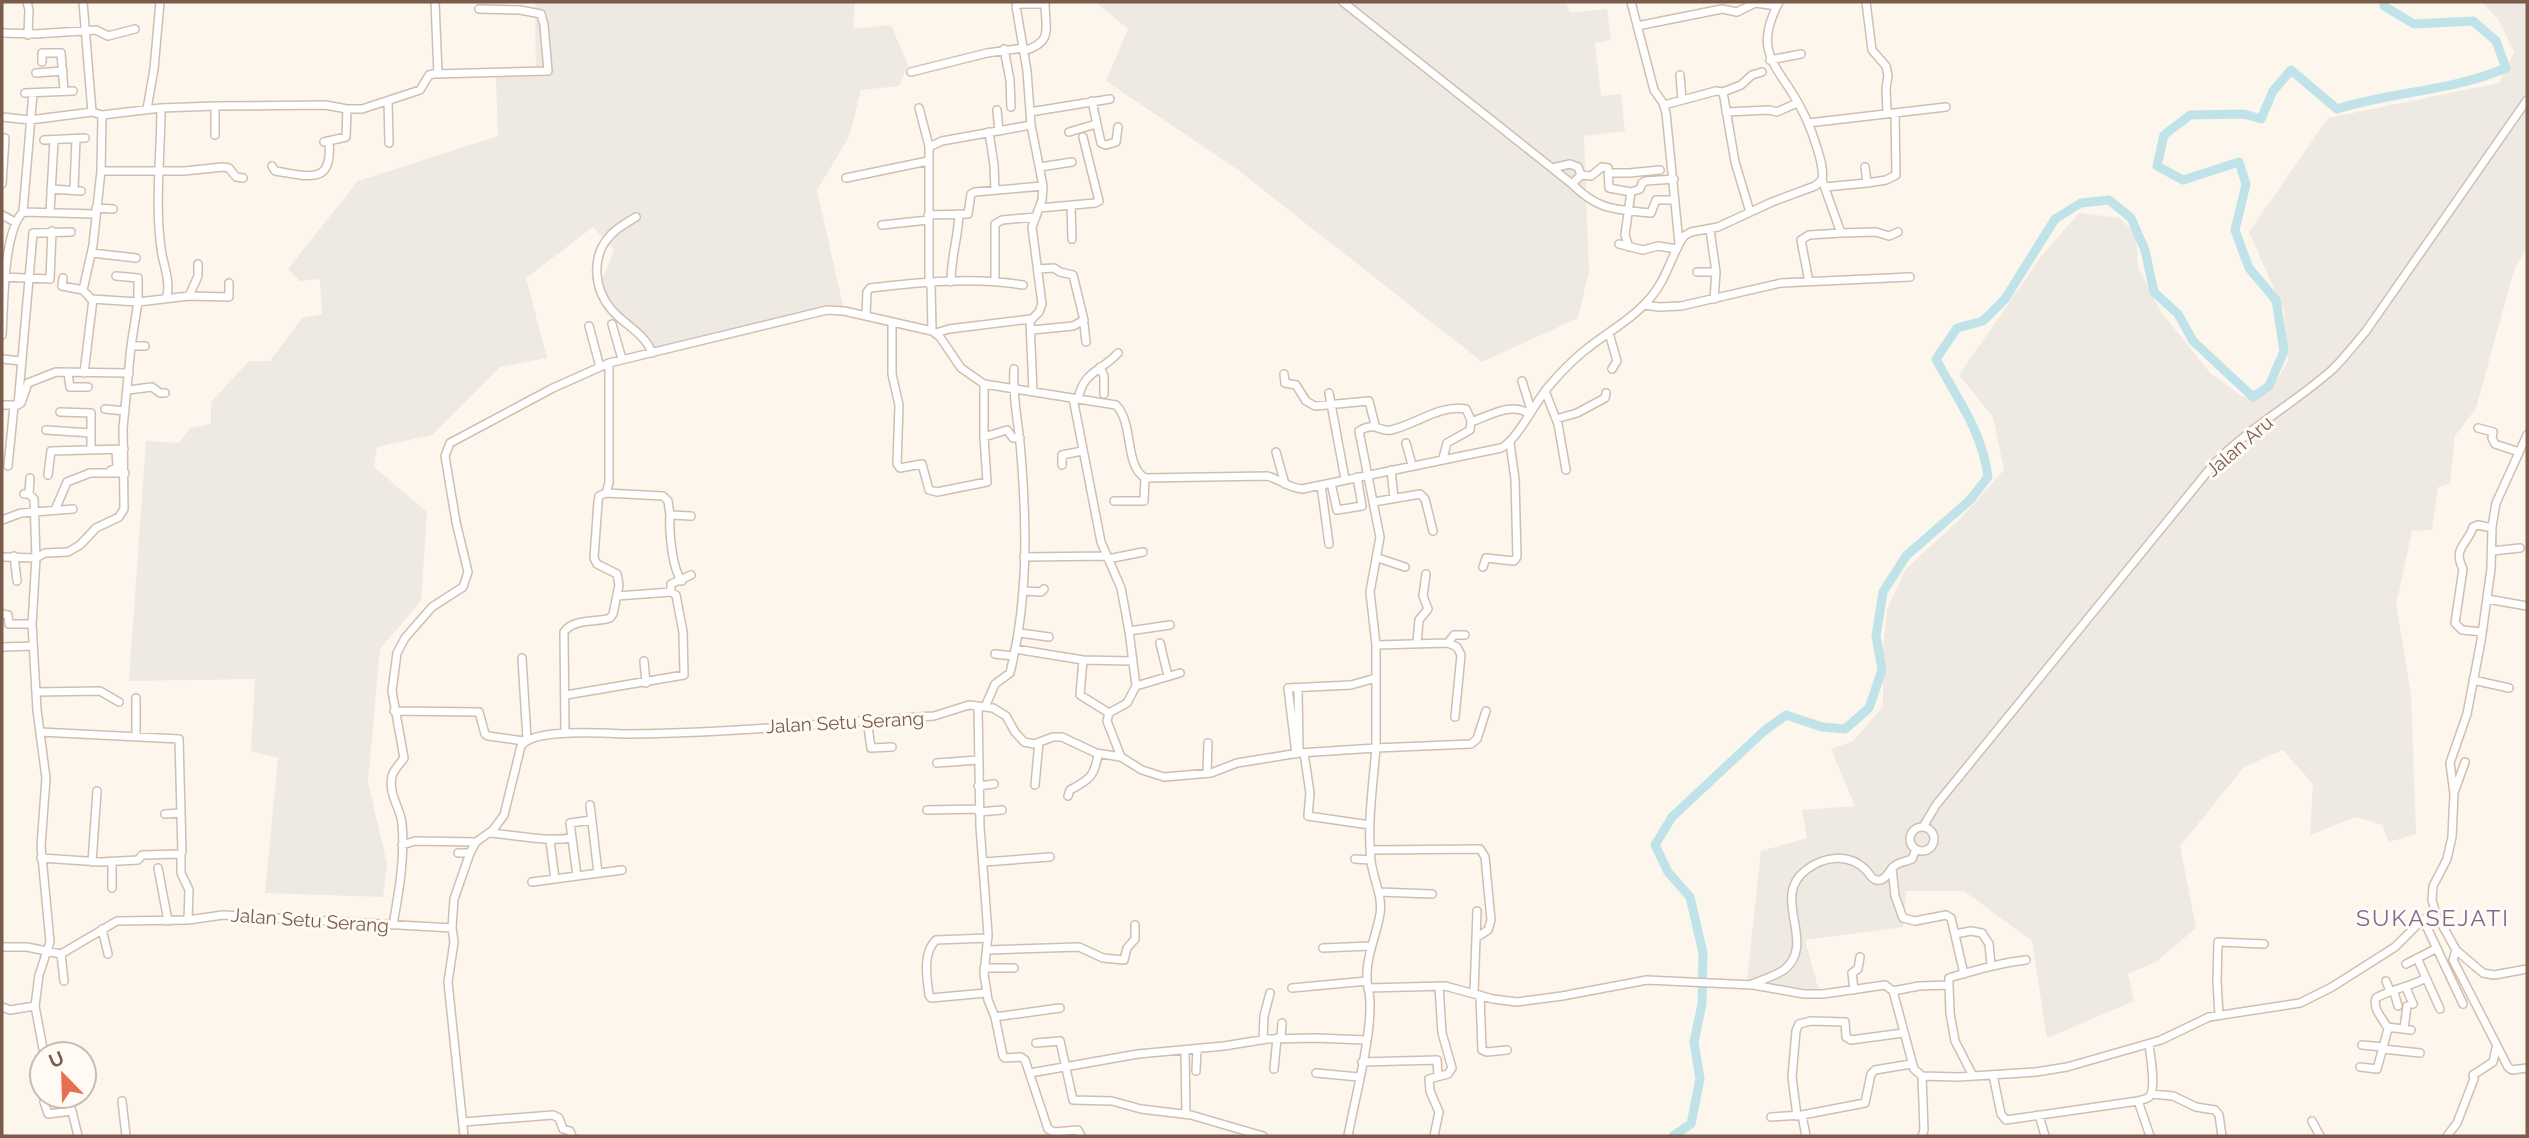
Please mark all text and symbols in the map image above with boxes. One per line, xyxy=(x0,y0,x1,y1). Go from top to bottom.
street label: Jalan Aru xyxy=(2201,411,2277,481)
street label: Jalan Setu Serang xyxy=(765,707,925,737)
street label: Jalan Setu Serang xyxy=(230,904,390,936)
district label: SUKASEJATI xyxy=(2356,904,2510,931)
north arrow xyxy=(28,1040,98,1110)
text: U xyxy=(45,1046,67,1072)

